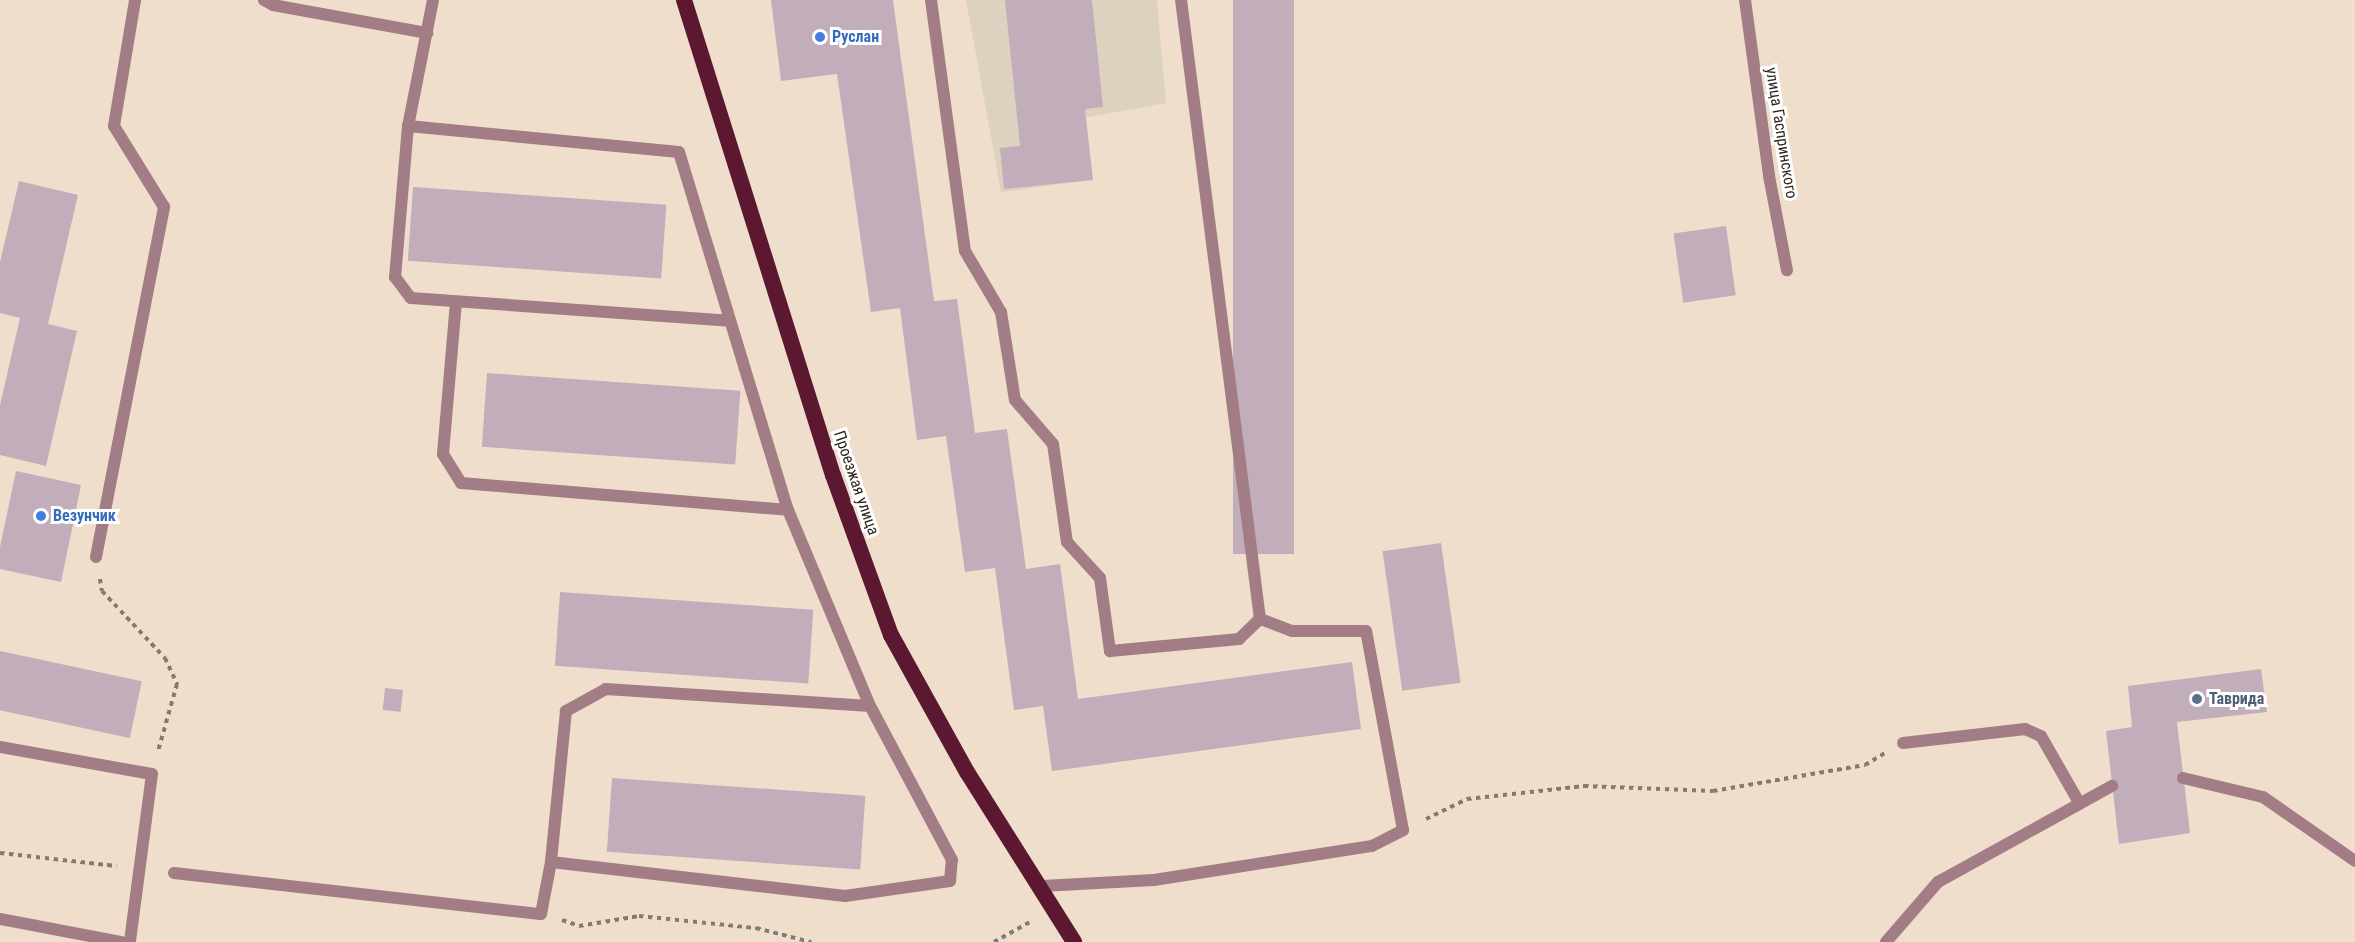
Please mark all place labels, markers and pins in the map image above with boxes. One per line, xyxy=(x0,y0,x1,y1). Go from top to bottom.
place label: Руслан xyxy=(832,27,879,47)
marker: Руслан xyxy=(813,30,827,44)
place label: Везунчик xyxy=(53,506,116,526)
marker: Везунчик xyxy=(34,509,48,523)
place label: Таврида xyxy=(2209,689,2264,709)
marker: Таврида xyxy=(2190,692,2204,706)

